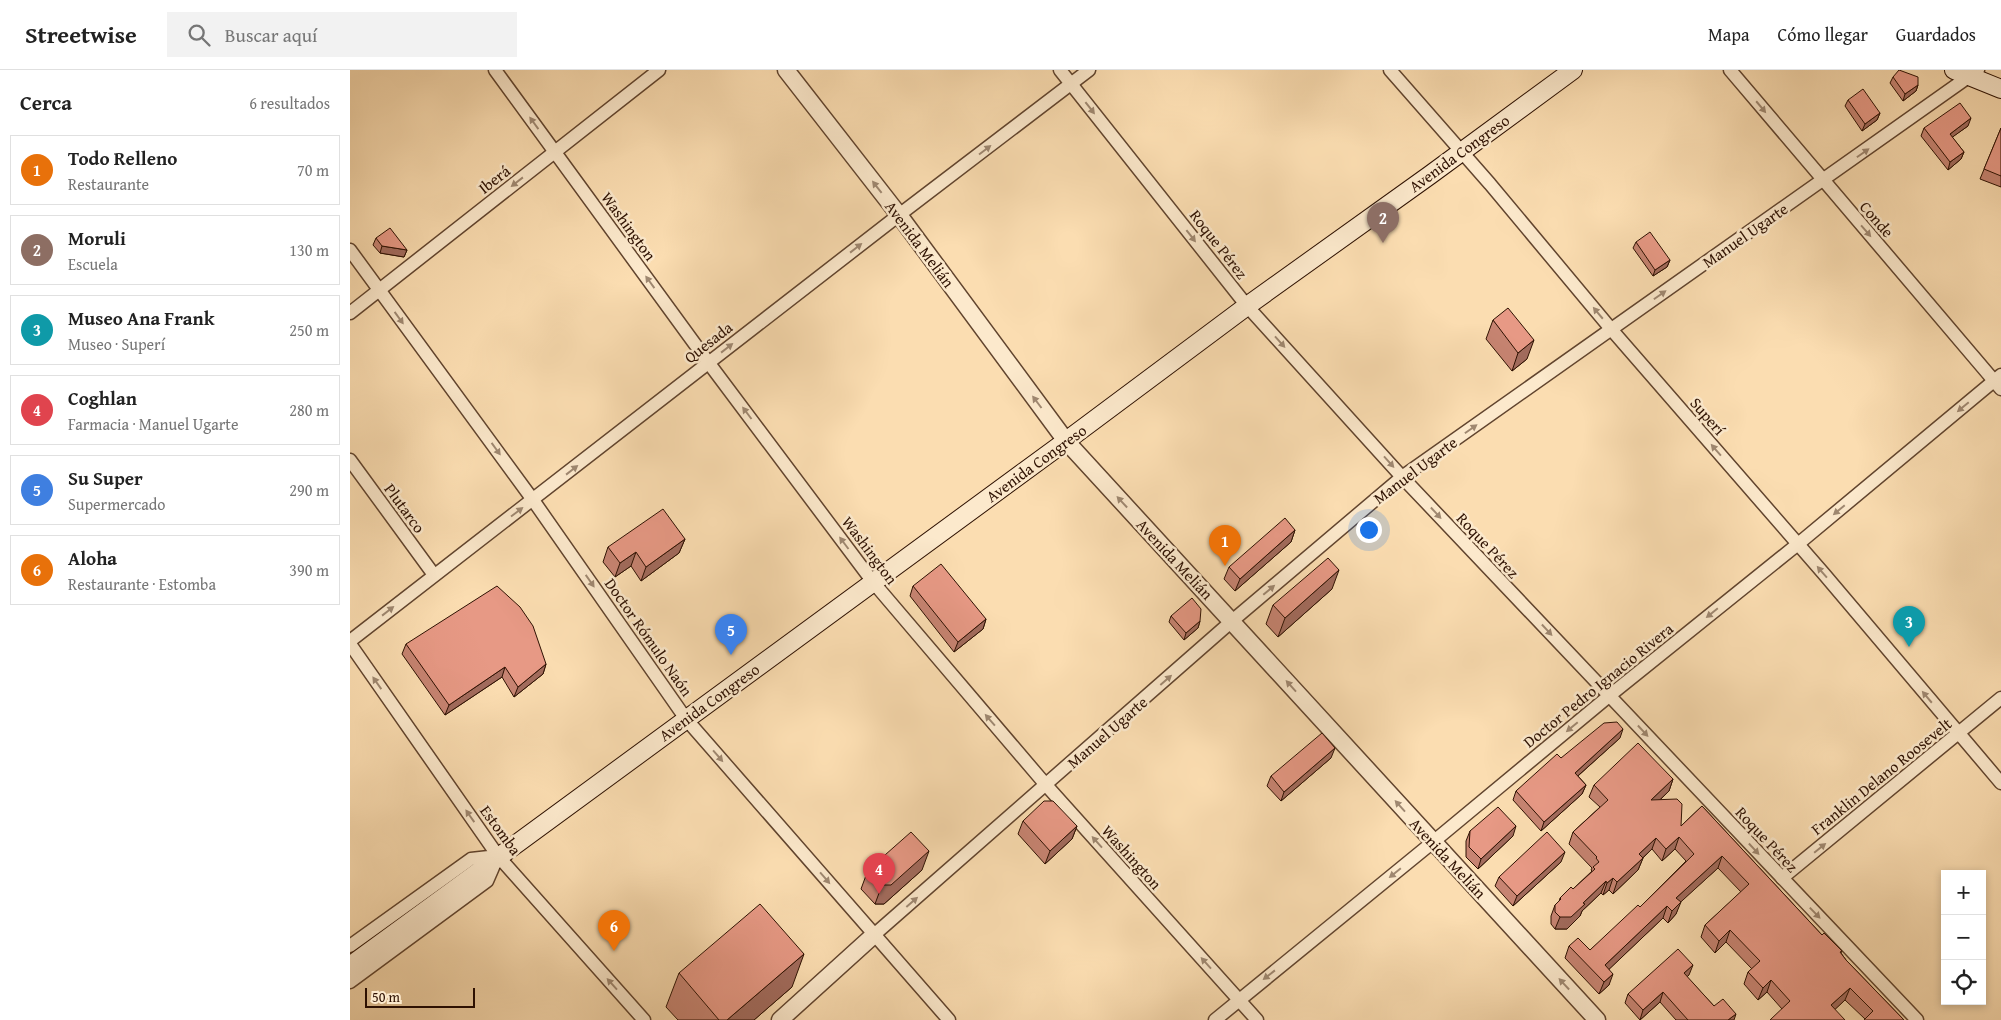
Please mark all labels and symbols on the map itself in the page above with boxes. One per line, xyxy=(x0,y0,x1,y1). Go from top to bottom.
one-way arrow xyxy=(1755,101,1766,114)
one-way arrow xyxy=(1085,102,1096,115)
street label: Avenida Congreso xyxy=(1404,108,1514,198)
one-way arrow xyxy=(529,116,539,129)
one-way arrow xyxy=(978,144,991,155)
one-way arrow xyxy=(1856,148,1869,158)
street label: Iberá xyxy=(473,159,515,199)
one-way arrow xyxy=(510,177,524,187)
one-way arrow xyxy=(872,181,882,194)
street label: Washington xyxy=(596,187,662,265)
street label: Conde xyxy=(1854,195,1900,243)
street label: Avenida Melián xyxy=(879,196,961,292)
street label: Manuel Ugarte xyxy=(1697,197,1793,273)
pin: 2 xyxy=(1367,202,1399,243)
street label: Roque Pérez xyxy=(1184,204,1254,284)
one-way arrow xyxy=(1860,225,1872,237)
one-way arrow xyxy=(1186,229,1197,242)
one-way arrow xyxy=(849,243,862,254)
one-way arrow xyxy=(645,275,655,289)
one-way arrow xyxy=(1653,290,1667,300)
one-way arrow xyxy=(1592,308,1604,320)
one-way arrow xyxy=(394,311,405,324)
street label: Quesada xyxy=(679,315,738,369)
one-way arrow xyxy=(1274,336,1285,349)
one-way arrow xyxy=(720,342,733,353)
street label: Superí xyxy=(1685,392,1732,441)
one-way arrow xyxy=(1032,396,1043,409)
one-way arrow xyxy=(1957,401,1970,412)
one-way arrow xyxy=(741,407,752,420)
street label: Avenida Congreso xyxy=(981,418,1091,508)
one-way arrow xyxy=(1464,424,1477,434)
street label: Manuel Ugarte xyxy=(1368,430,1462,510)
one-way arrow xyxy=(491,442,501,456)
one-way arrow xyxy=(1710,443,1721,456)
one-way arrow xyxy=(1383,456,1395,468)
one-way arrow xyxy=(565,464,578,475)
street label: Plutarco xyxy=(379,478,431,538)
one-way arrow xyxy=(1116,496,1128,508)
one-way arrow xyxy=(1832,505,1845,516)
one-way arrow xyxy=(1430,506,1442,518)
one-way arrow xyxy=(510,507,523,518)
street label: Roque Pérez xyxy=(1451,507,1525,583)
street label: Washington xyxy=(836,511,904,589)
street label: Avenida Melián xyxy=(1131,513,1219,605)
your location xyxy=(1356,517,1382,543)
pin: 1 xyxy=(1209,525,1241,566)
one-way arrow xyxy=(839,536,849,550)
one-way arrow xyxy=(1817,566,1828,579)
street label: Doctor Rómulo Naón xyxy=(599,573,699,701)
one-way arrow xyxy=(585,574,595,588)
one-way arrow xyxy=(1262,584,1275,595)
one-way arrow xyxy=(381,606,394,617)
pin: 3 xyxy=(1893,606,1925,647)
one-way arrow xyxy=(1706,607,1719,618)
pin: 5 xyxy=(715,614,747,655)
street label: Doctor Pedro Ignacio Rivera xyxy=(1518,617,1679,753)
one-way arrow xyxy=(1541,624,1553,636)
street label: Avenida Congreso xyxy=(654,657,764,747)
one-way arrow xyxy=(1160,674,1172,686)
one-way arrow xyxy=(372,676,382,690)
one-way arrow xyxy=(1285,681,1297,693)
street label: Manuel Ugarte xyxy=(1062,690,1152,774)
one-way arrow xyxy=(1921,691,1933,703)
street label: Franklin Delano Roosevelt xyxy=(1805,711,1957,840)
one-way arrow xyxy=(984,715,996,727)
one-way arrow xyxy=(1566,721,1578,733)
one-way arrow xyxy=(1637,725,1649,737)
one-way arrow xyxy=(712,749,724,761)
street label: Estomba xyxy=(474,800,528,861)
one-way arrow xyxy=(1395,800,1406,813)
street label: Roque Pérez xyxy=(1730,801,1804,877)
one-way arrow xyxy=(465,809,475,823)
street label: Avenida Melián xyxy=(1404,812,1492,904)
street label: Washington xyxy=(1096,819,1168,895)
one-way arrow xyxy=(1091,837,1103,849)
one-way arrow xyxy=(1813,842,1826,853)
one-way arrow xyxy=(1748,843,1760,855)
pin: 4 xyxy=(863,853,895,894)
one-way arrow xyxy=(1389,868,1402,879)
one-way arrow xyxy=(820,871,831,884)
one-way arrow xyxy=(906,897,919,908)
one-way arrow xyxy=(1809,907,1821,919)
pin: 6 xyxy=(598,910,630,951)
one-way arrow xyxy=(1200,957,1211,970)
one-way arrow xyxy=(1263,970,1276,981)
one-way arrow xyxy=(606,978,618,990)
one-way arrow xyxy=(1558,979,1570,991)
scale bar xyxy=(365,985,475,1008)

